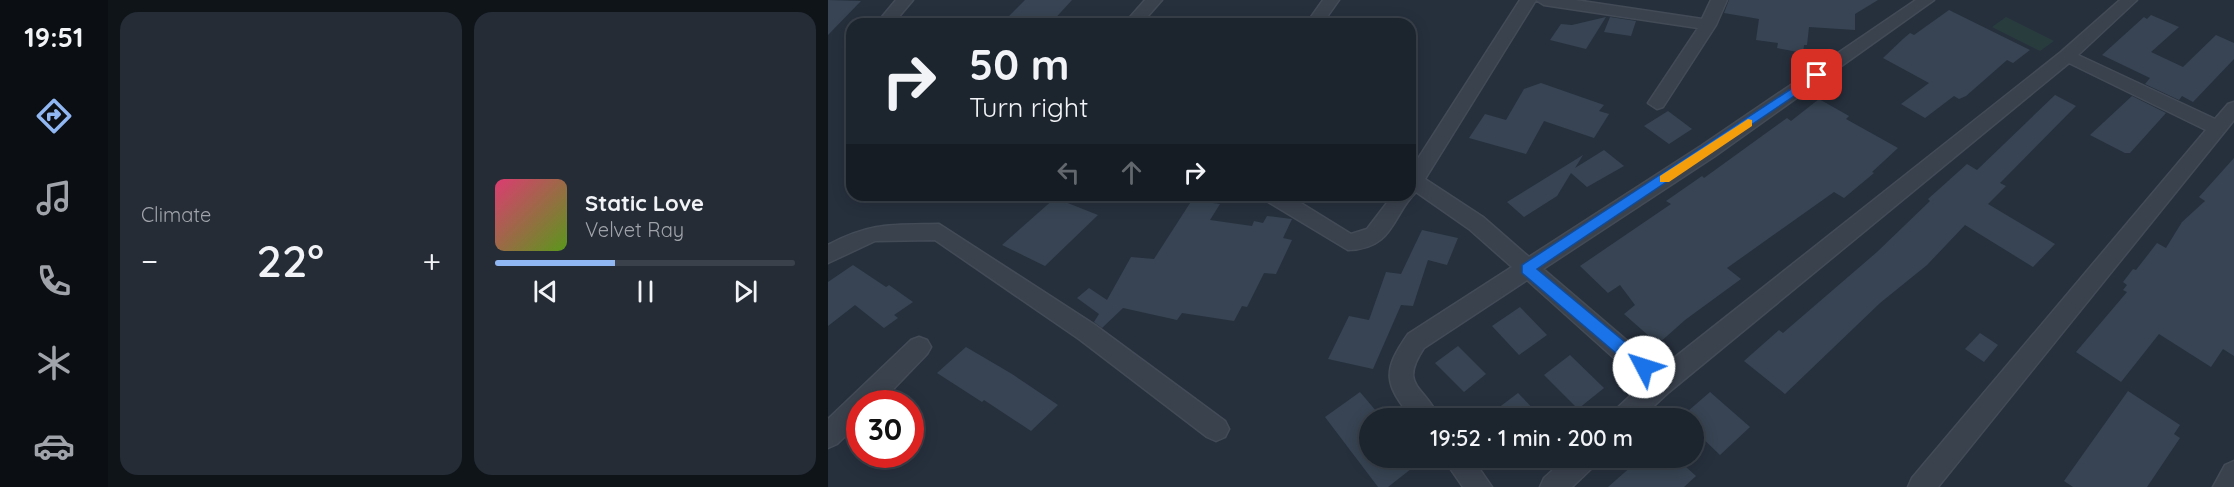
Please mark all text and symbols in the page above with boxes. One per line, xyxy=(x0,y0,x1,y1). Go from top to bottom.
text: 19:51 xyxy=(24,20,84,54)
text: 50 m xyxy=(969,38,1069,91)
icon: right xyxy=(870,42,948,120)
pin xyxy=(1791,49,1842,100)
icon: arrive xyxy=(1800,58,1833,91)
text: Turn right xyxy=(969,90,1088,124)
icon: directions xyxy=(33,95,75,137)
icon: left xyxy=(1052,156,1085,189)
icon: ahead xyxy=(1115,156,1148,189)
icon: right xyxy=(1178,156,1211,189)
icon: music xyxy=(33,177,75,219)
text: Static Love xyxy=(585,189,704,217)
text: Climate xyxy=(141,202,211,227)
text: Velvet Ray xyxy=(585,217,684,242)
text: 22° xyxy=(257,232,324,288)
text: − xyxy=(141,240,158,281)
text: + xyxy=(422,240,441,281)
icon: phone xyxy=(33,260,75,302)
icon: previous xyxy=(529,275,562,308)
icon: pause xyxy=(629,275,662,308)
icon: next xyxy=(729,275,762,308)
position arrow xyxy=(1612,335,1676,399)
icon: climate xyxy=(33,342,75,384)
speed limit sign: 30 xyxy=(846,390,924,468)
text: 19:52 · 1 min · 200 m xyxy=(1430,424,1633,452)
icon: car xyxy=(33,425,75,467)

